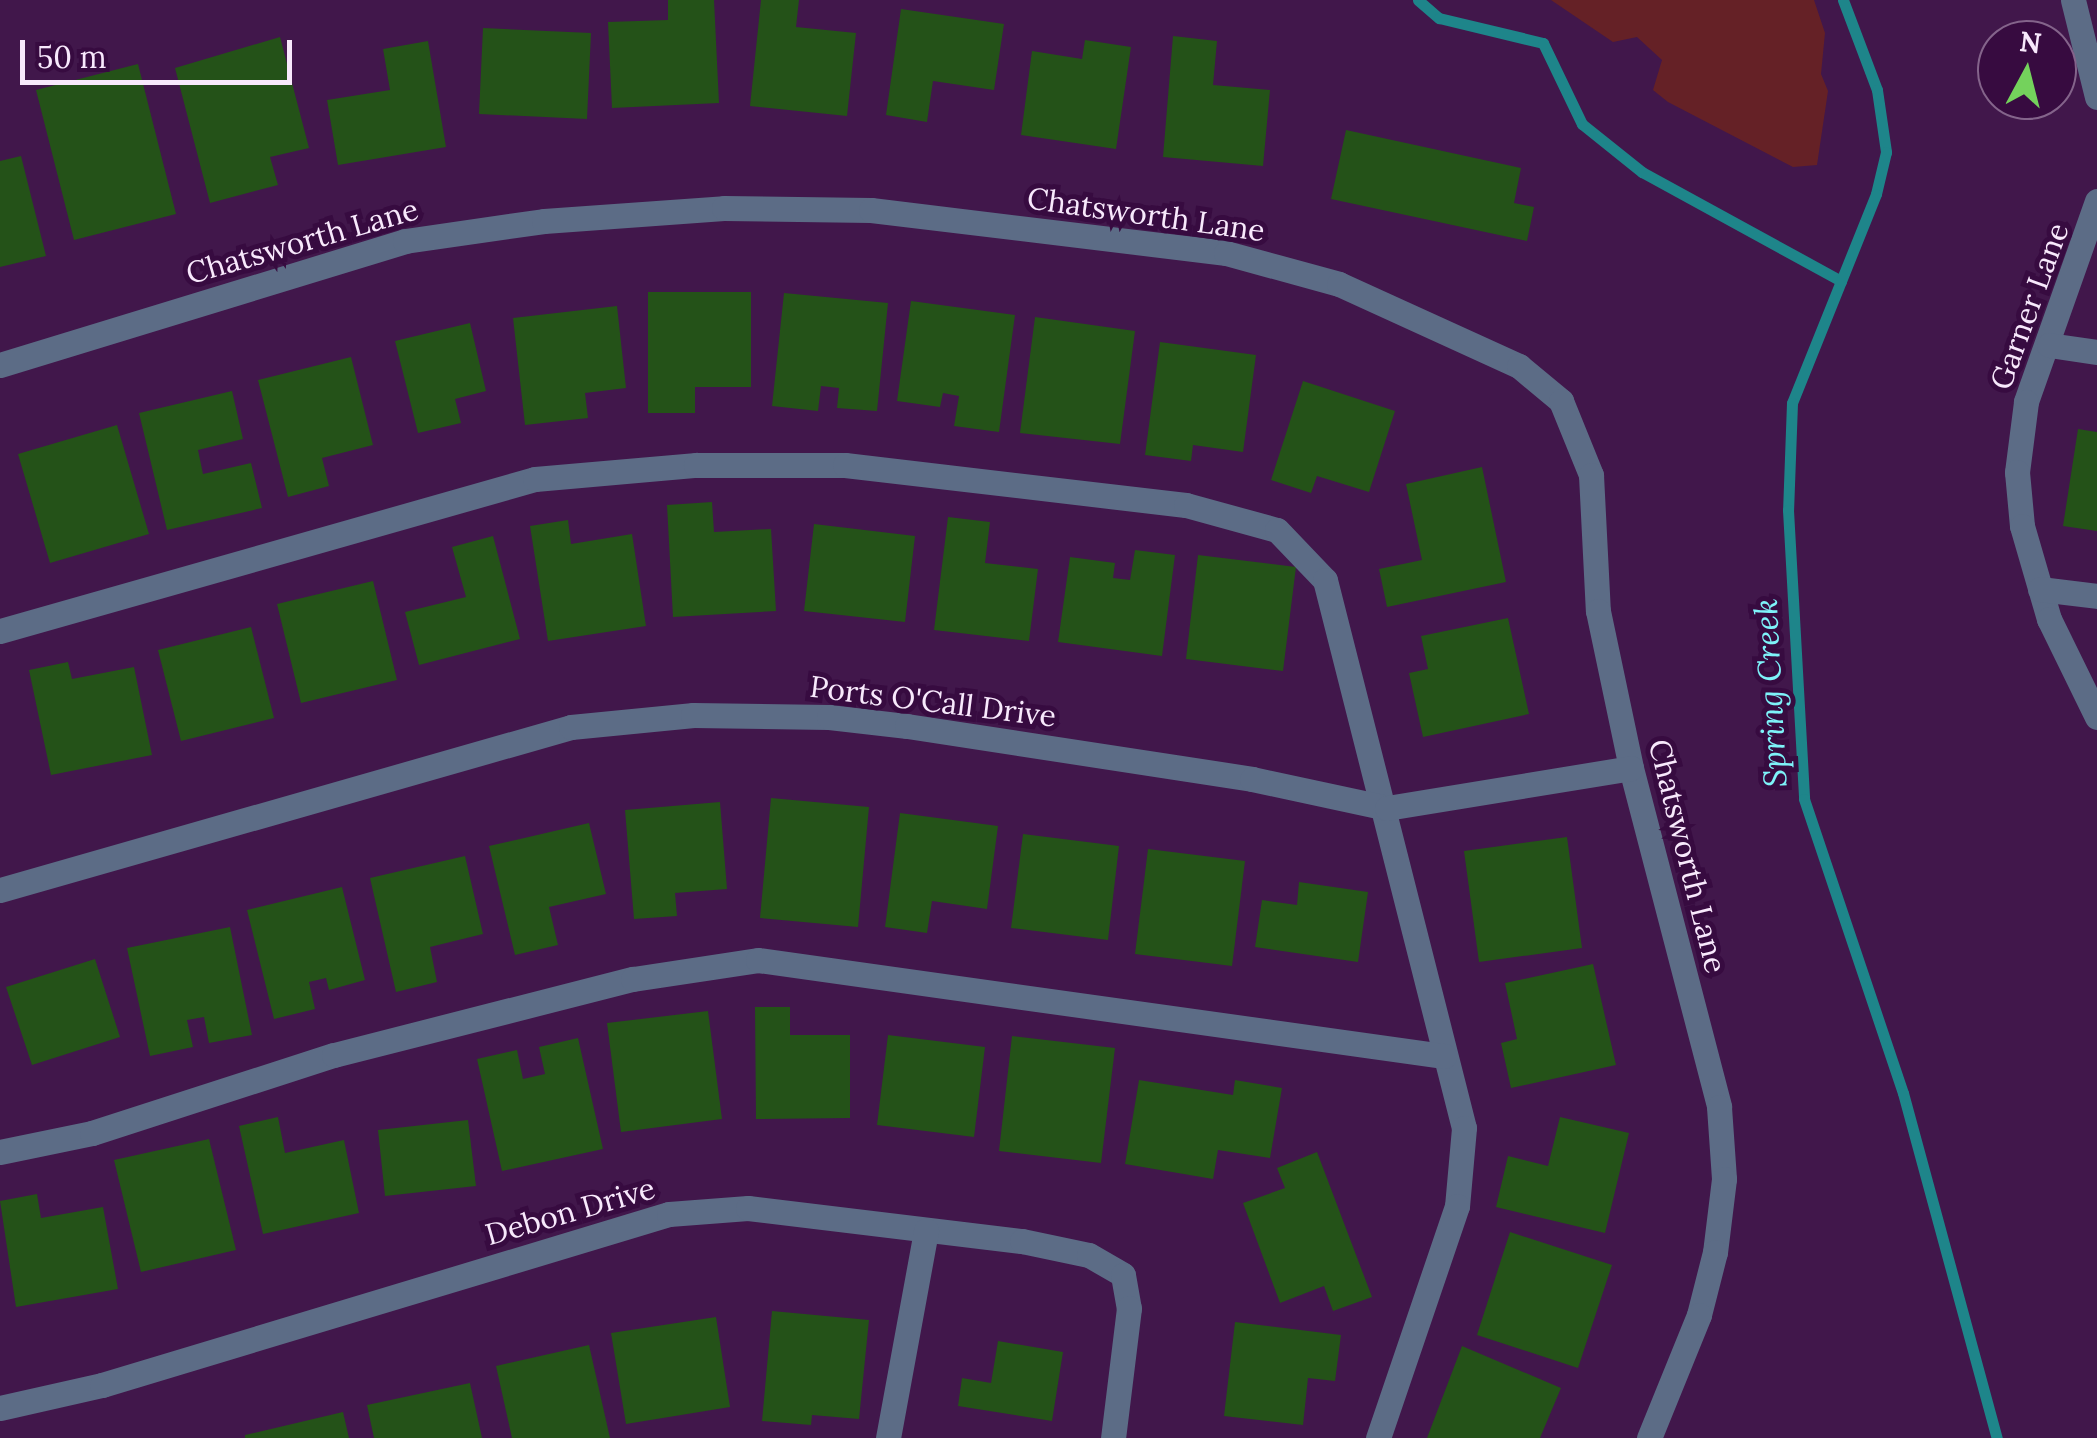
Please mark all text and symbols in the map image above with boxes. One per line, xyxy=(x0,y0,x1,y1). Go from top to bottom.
scale bar xyxy=(25,20,298,82)
north arrow xyxy=(1977,20,2077,120)
text: N xyxy=(2017,23,2043,61)
text: 50 m xyxy=(37,38,107,76)
street label: Chatsworth Lane xyxy=(1025,180,1267,248)
street label: Chatsworth Lane xyxy=(182,191,422,291)
street label: Garner Lane xyxy=(1982,218,2076,394)
water label: Spring Creek xyxy=(1747,598,1795,788)
street label: Ports O'Call Drive xyxy=(808,668,1058,734)
street label: Chatsworth Lane xyxy=(1642,735,1734,977)
street label: Debon Drive xyxy=(481,1170,659,1252)

